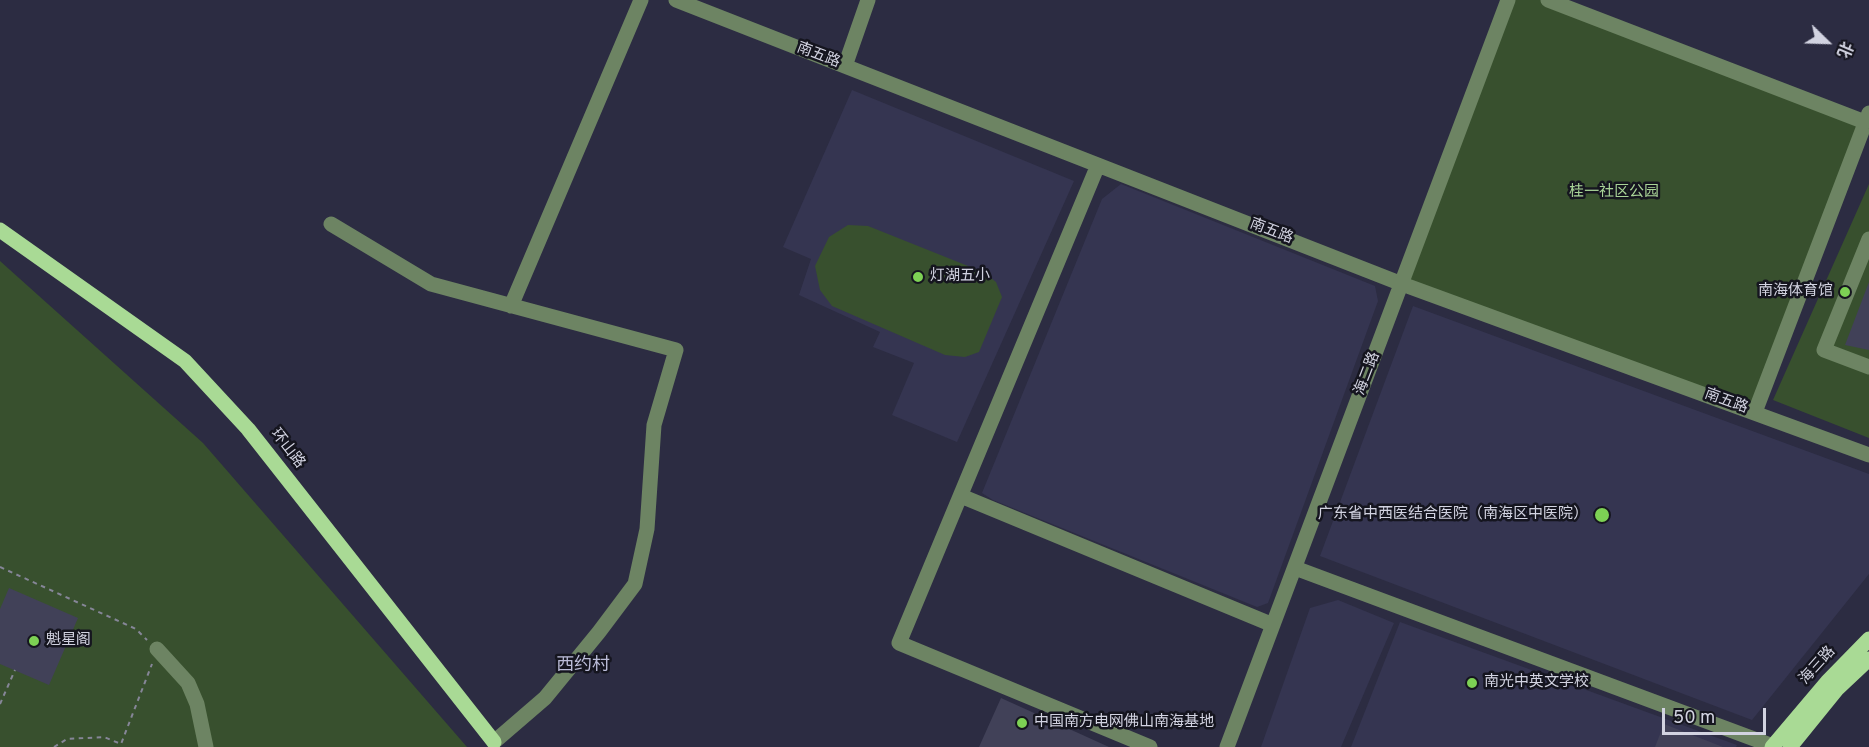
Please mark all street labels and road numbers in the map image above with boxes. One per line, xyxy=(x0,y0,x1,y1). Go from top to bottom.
street label: 南五路 xyxy=(794,40,842,72)
street label: 南五路 xyxy=(1247,216,1295,248)
street label: 海二路 xyxy=(1352,350,1384,398)
street label: 南五路 xyxy=(1702,386,1750,418)
street label: 环山路 xyxy=(266,426,308,472)
street label: 海三路 xyxy=(1796,643,1840,689)

